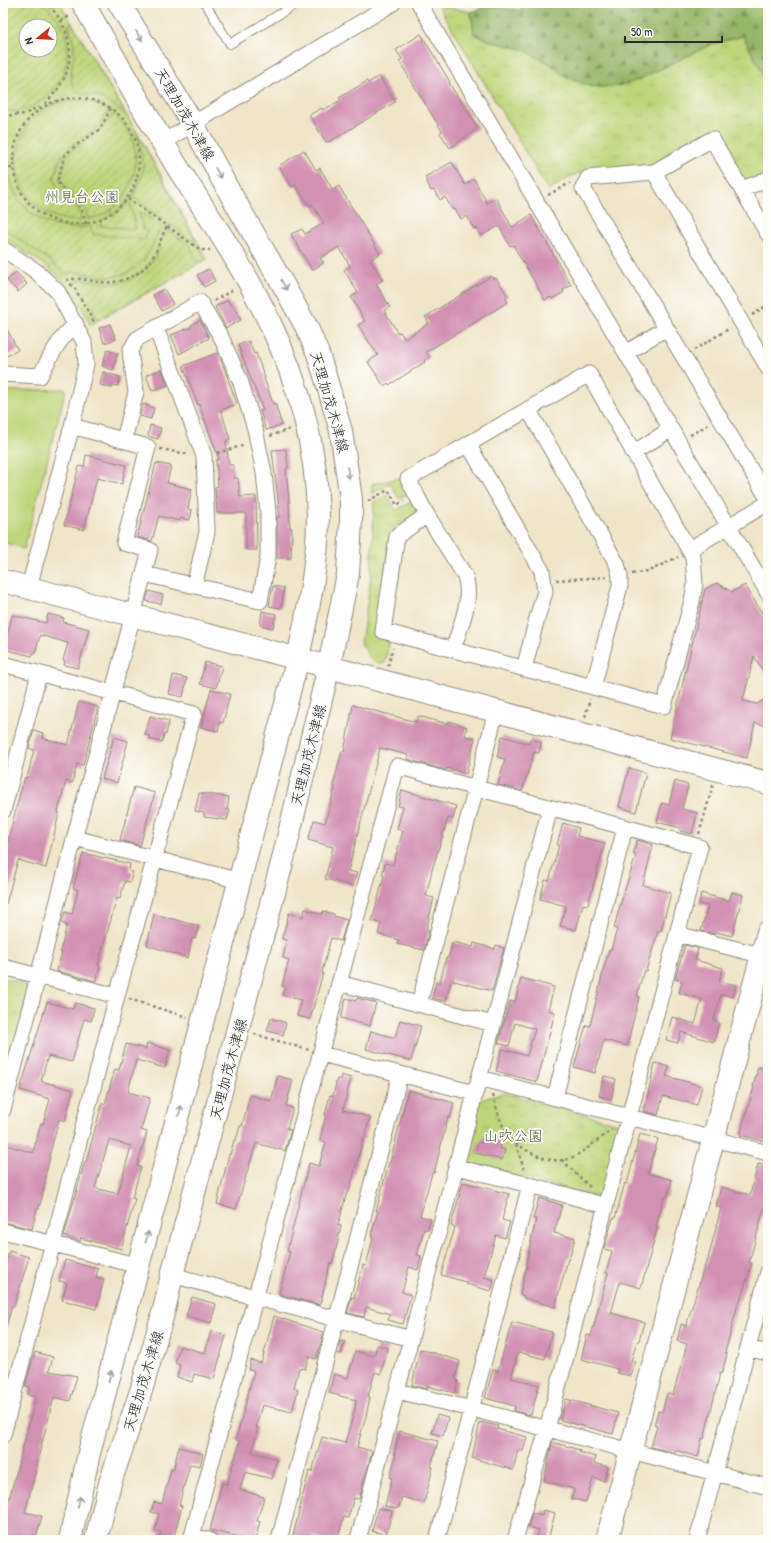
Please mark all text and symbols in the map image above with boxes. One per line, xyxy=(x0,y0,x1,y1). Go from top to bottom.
north arrow xyxy=(18,18,58,58)
scale bar xyxy=(625,18,722,44)
text: 50 m xyxy=(631,23,652,40)
one-way arrow xyxy=(135,30,143,42)
text: N xyxy=(21,36,36,46)
street label: 天理加茂木津線 xyxy=(150,63,220,165)
one-way arrow xyxy=(215,167,223,179)
park label: 州見台公園 xyxy=(44,186,120,207)
one-way arrow xyxy=(280,279,288,291)
street label: 天理加茂木津線 xyxy=(305,349,355,455)
one-way arrow xyxy=(344,466,352,479)
street label: 天理加茂木津線 xyxy=(285,702,331,808)
street label: 天理加茂木津線 xyxy=(204,1016,252,1122)
one-way arrow xyxy=(177,1105,184,1118)
park label: 山吹公園 xyxy=(483,1125,543,1146)
one-way arrow xyxy=(144,1230,151,1243)
street label: 天理加茂木津線 xyxy=(118,1328,168,1434)
one-way arrow xyxy=(107,1370,114,1383)
one-way arrow xyxy=(75,1496,83,1509)

